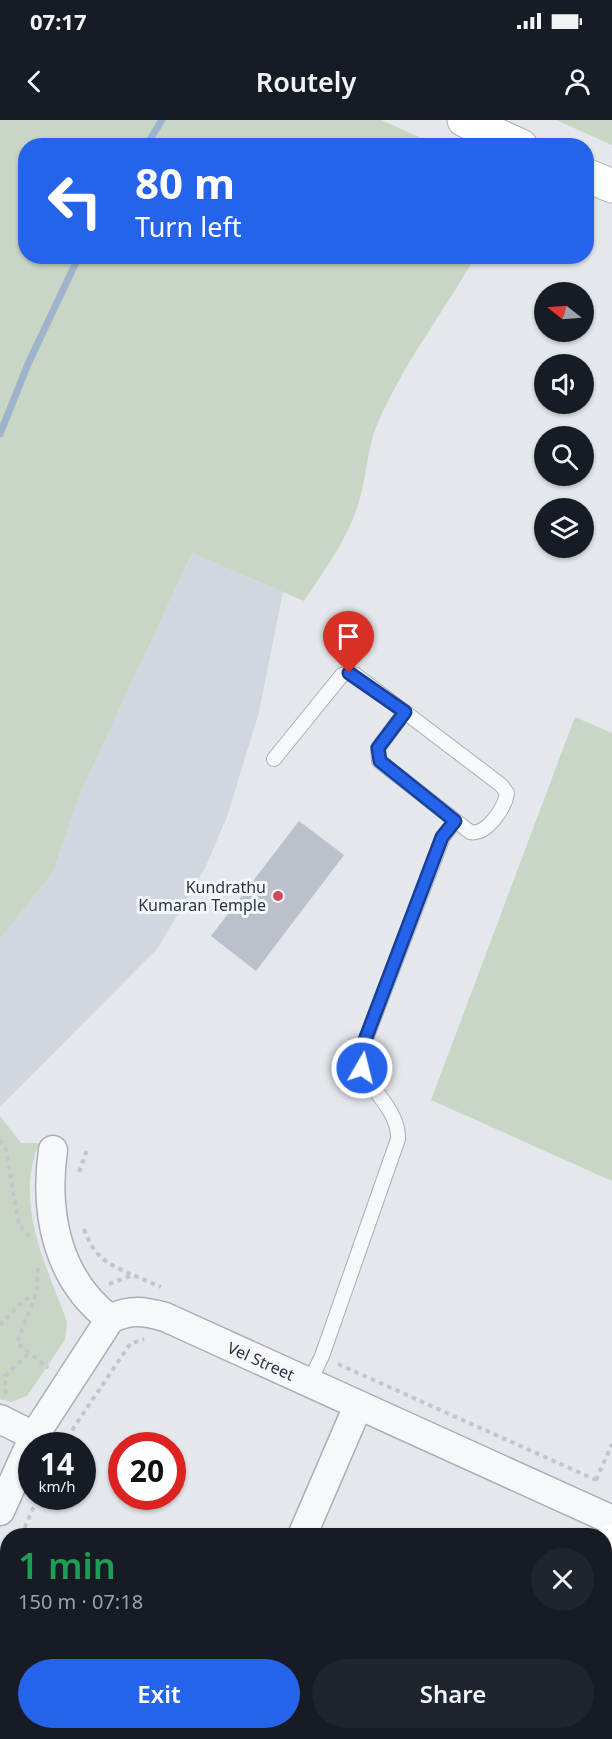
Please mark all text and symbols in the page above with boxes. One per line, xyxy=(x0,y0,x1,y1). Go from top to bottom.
text: 07:17 xyxy=(30,6,87,36)
text: Routely xyxy=(256,63,356,100)
icon: back xyxy=(18,65,51,98)
icon: person xyxy=(561,65,594,98)
text: 80 m xyxy=(135,154,235,211)
icon: left xyxy=(36,162,114,240)
text: Turn left xyxy=(135,208,241,245)
north arrow xyxy=(534,282,594,342)
map controls xyxy=(534,282,594,558)
button: sound xyxy=(534,354,594,414)
button: search xyxy=(534,426,594,486)
button: layers xyxy=(534,498,594,558)
pin xyxy=(323,611,374,673)
icon: arrive xyxy=(332,620,365,653)
place label: Kundrathu Kumaran Temple xyxy=(138,876,266,916)
marker: Kundrathu Kumaran Temple xyxy=(271,889,285,903)
position arrow xyxy=(330,1036,394,1100)
street label: Vel Street xyxy=(224,1336,298,1386)
speed limit sign: 20 xyxy=(108,1432,186,1510)
text: 14 xyxy=(40,1443,74,1484)
text: km/h xyxy=(39,1476,75,1496)
text: 1 min xyxy=(18,1541,116,1590)
button: close xyxy=(531,1548,594,1611)
text: 150 m · 07:18 xyxy=(18,1588,143,1615)
button: Exit xyxy=(18,1659,300,1728)
button: Share xyxy=(312,1659,594,1728)

